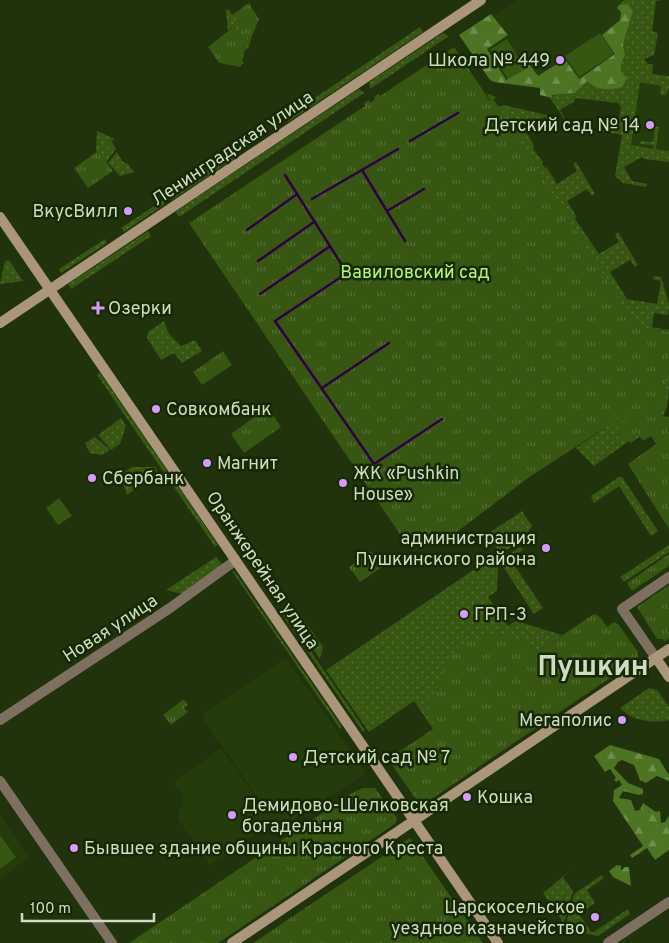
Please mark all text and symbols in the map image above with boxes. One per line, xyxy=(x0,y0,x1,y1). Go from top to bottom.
place label: Школа № 449 xyxy=(428,50,550,73)
marker: Школа № 449 xyxy=(554,54,566,66)
street label: Ленинградская улица xyxy=(147,86,318,212)
place label: Детский сад № 14 xyxy=(484,115,640,138)
marker: Детский сад № 14 xyxy=(644,119,656,131)
place label: ВкусВилл xyxy=(33,201,118,224)
marker: ВкусВилл xyxy=(122,205,134,217)
park label: Вавиловский сад xyxy=(340,262,490,285)
place label: Озерки xyxy=(108,298,172,321)
marker: Озерки xyxy=(92,302,104,314)
place label: Совкомбанк xyxy=(166,399,271,422)
marker: Совкомбанк xyxy=(150,403,162,415)
place label: Магнит xyxy=(217,453,278,476)
marker: Магнит xyxy=(201,457,213,469)
place label: ЖК «Pushkin House» xyxy=(353,463,459,507)
place label: Сбербанк xyxy=(102,468,185,491)
marker: Сбербанк xyxy=(86,472,98,484)
marker: ЖК «Pushkin House» xyxy=(337,477,349,489)
street label: Оранжерейная улица xyxy=(200,487,323,654)
place label: администрация Пушкинского района xyxy=(355,528,536,572)
marker: администрация Пушкинского района xyxy=(540,542,552,554)
street label: Новая улица xyxy=(59,590,163,668)
place label: ГРП-3 xyxy=(474,604,527,627)
marker: ГРП-3 xyxy=(458,608,470,620)
district label: Пушкин xyxy=(537,650,649,686)
place label: Мегаполис xyxy=(519,710,612,733)
marker: Мегаполис xyxy=(616,714,628,726)
place label: Детский сад № 7 xyxy=(303,747,450,770)
marker: Детский сад № 7 xyxy=(287,751,299,763)
place label: Кошка xyxy=(477,787,533,810)
marker: Кошка xyxy=(461,791,473,803)
place label: Демидово-Шелковская богадельня xyxy=(242,795,449,839)
marker: Демидово-Шелковская богадельня xyxy=(226,809,238,821)
place label: Бывшее здание общины Красного Креста xyxy=(84,838,443,861)
marker: Бывшее здание общины Красного Креста xyxy=(68,842,80,854)
scale bar xyxy=(22,890,155,922)
place label: Царскосельское уездное казначейство xyxy=(391,897,585,941)
text: 100 m xyxy=(30,900,71,919)
marker: Царскосельское уездное казначейство xyxy=(589,911,601,923)

